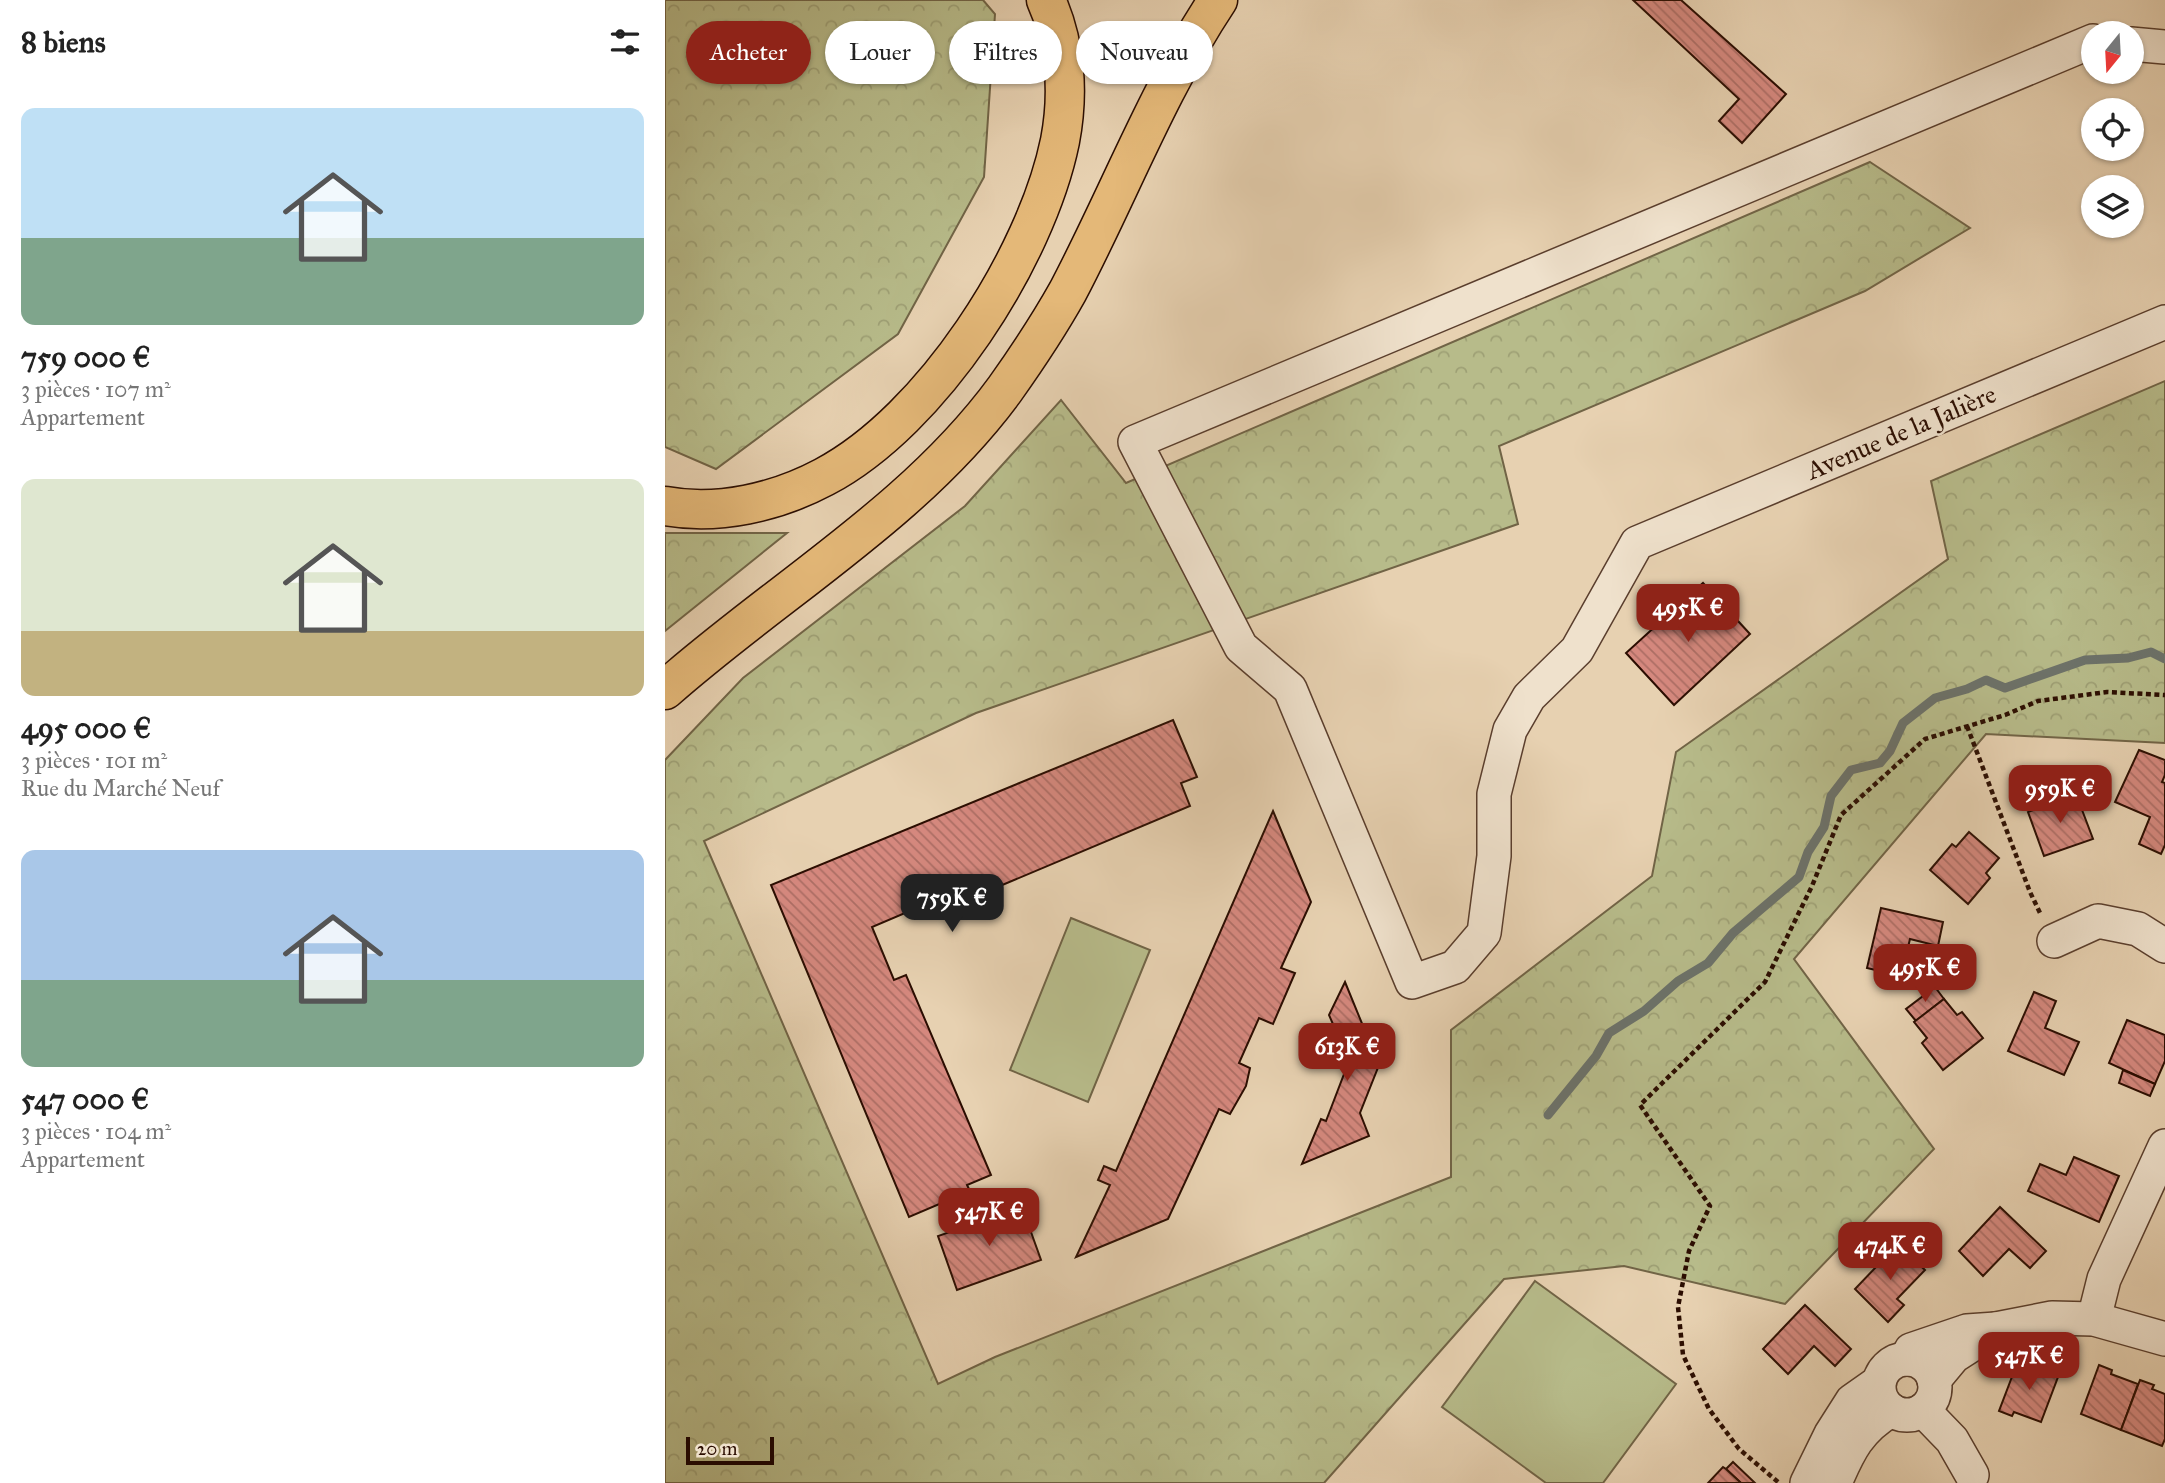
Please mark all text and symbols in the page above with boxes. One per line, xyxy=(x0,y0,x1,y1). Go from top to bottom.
chip: Acheter xyxy=(686,21,811,84)
chip: Louer xyxy=(825,21,935,84)
chip: Filtres xyxy=(949,21,1062,84)
chip: Nouveau xyxy=(1076,21,1213,84)
north arrow xyxy=(2081,21,2144,84)
map controls xyxy=(2081,21,2144,238)
icon: filters xyxy=(606,23,644,61)
text: 8 biens xyxy=(21,24,106,60)
button: locate xyxy=(2081,98,2144,161)
icon: home xyxy=(270,154,396,280)
button: layers xyxy=(2081,175,2144,238)
text: 759 000 € xyxy=(21,339,151,375)
text: 3 pièces · 107 m² xyxy=(21,375,171,403)
street label: Avenue de la Jalière xyxy=(1800,378,2001,487)
text: Appartement xyxy=(21,403,145,431)
icon: home xyxy=(270,525,396,651)
pin: 495K € xyxy=(1631,584,1745,644)
text: 495K € xyxy=(1652,593,1724,621)
text: 495 000 € xyxy=(21,710,151,746)
text: 3 pièces · 101 m² xyxy=(21,746,167,774)
pin: 959K € xyxy=(2003,766,2117,825)
text: Rue du Marché Neuf xyxy=(21,774,220,802)
text: 959K € xyxy=(2025,774,2095,802)
pin: 759K € xyxy=(895,874,1009,934)
text: 759K € xyxy=(917,883,987,911)
icon: home xyxy=(270,896,396,1022)
pin: 495K € xyxy=(1868,944,1982,1004)
text: 495K € xyxy=(1889,953,1961,981)
pin: 613K € xyxy=(1290,1024,1404,1083)
text: 613K € xyxy=(1314,1032,1380,1060)
text: 547 000 € xyxy=(21,1081,149,1117)
text: 3 pièces · 104 m² xyxy=(21,1117,171,1145)
text: Appartement xyxy=(21,1145,145,1173)
pin: 547K € xyxy=(932,1188,1046,1248)
text: 547K € xyxy=(954,1197,1024,1225)
pin: 474K € xyxy=(1833,1222,1947,1282)
text: 474K € xyxy=(1854,1231,1926,1259)
pin: 547K € xyxy=(1972,1332,2086,1392)
text: 547K € xyxy=(1994,1341,2064,1369)
scale bar xyxy=(686,1434,773,1466)
text: 20 m xyxy=(697,1437,738,1460)

